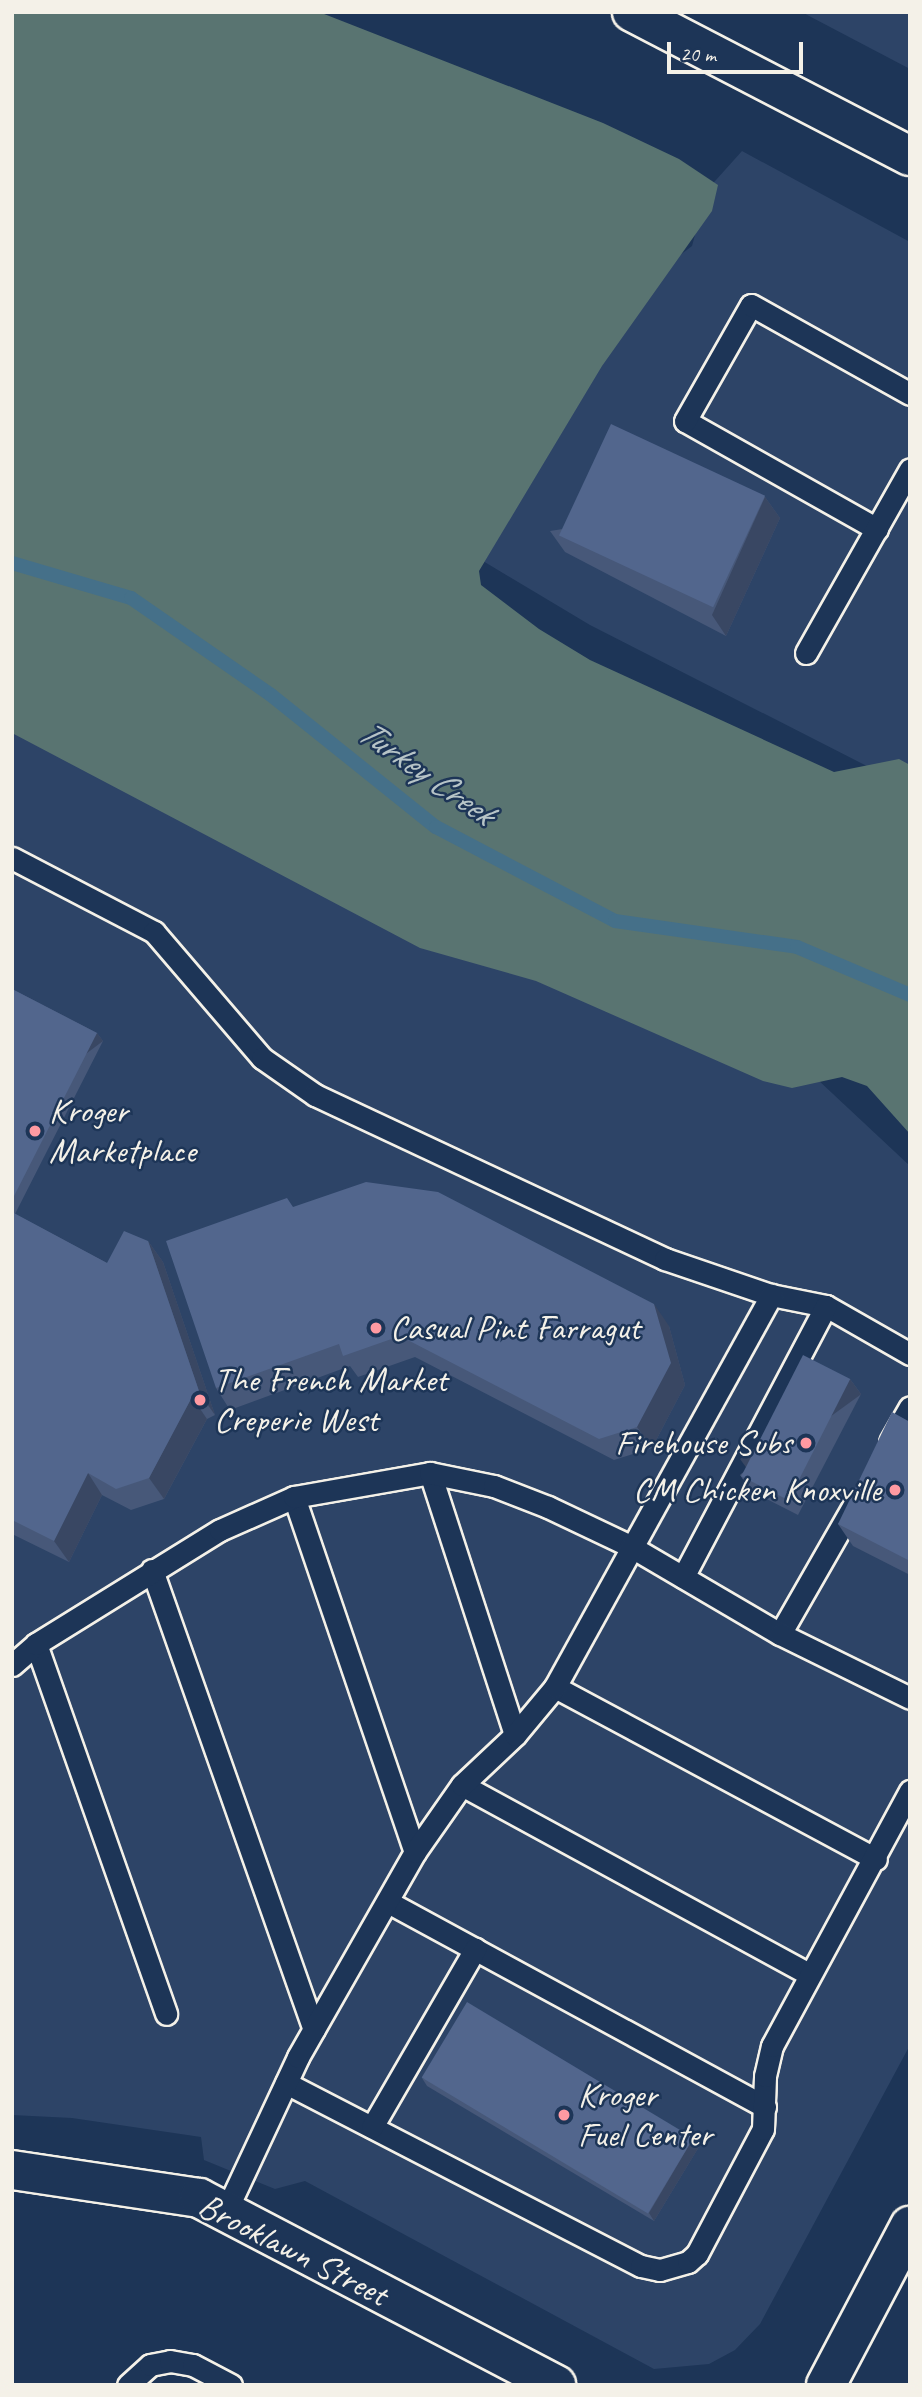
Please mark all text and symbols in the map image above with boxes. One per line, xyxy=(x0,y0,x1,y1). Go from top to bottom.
scale bar xyxy=(670,28,806,72)
text: 20 m xyxy=(680,41,716,67)
water label: Turkey Creek xyxy=(349,709,503,835)
place label: Kroger Marketplace xyxy=(49,1090,196,1172)
marker: Kroger Marketplace xyxy=(27,1123,43,1139)
place label: Casual Pint Farragut xyxy=(390,1307,641,1349)
marker: Casual Pint Farragut xyxy=(368,1320,384,1336)
place label: The French Market Creperie West xyxy=(214,1359,449,1441)
marker: The French Market Creperie West xyxy=(192,1392,208,1408)
place label: Firehouse Subs xyxy=(616,1422,792,1464)
marker: Firehouse Subs xyxy=(798,1435,814,1451)
place label: CM Chicken Knoxville xyxy=(633,1469,881,1511)
marker: CM Chicken Knoxville xyxy=(887,1482,903,1498)
place label: Kroger Fuel Center xyxy=(578,2074,711,2156)
marker: Kroger Fuel Center xyxy=(556,2107,572,2123)
street label: Brooklawn Street xyxy=(191,2184,395,2316)

